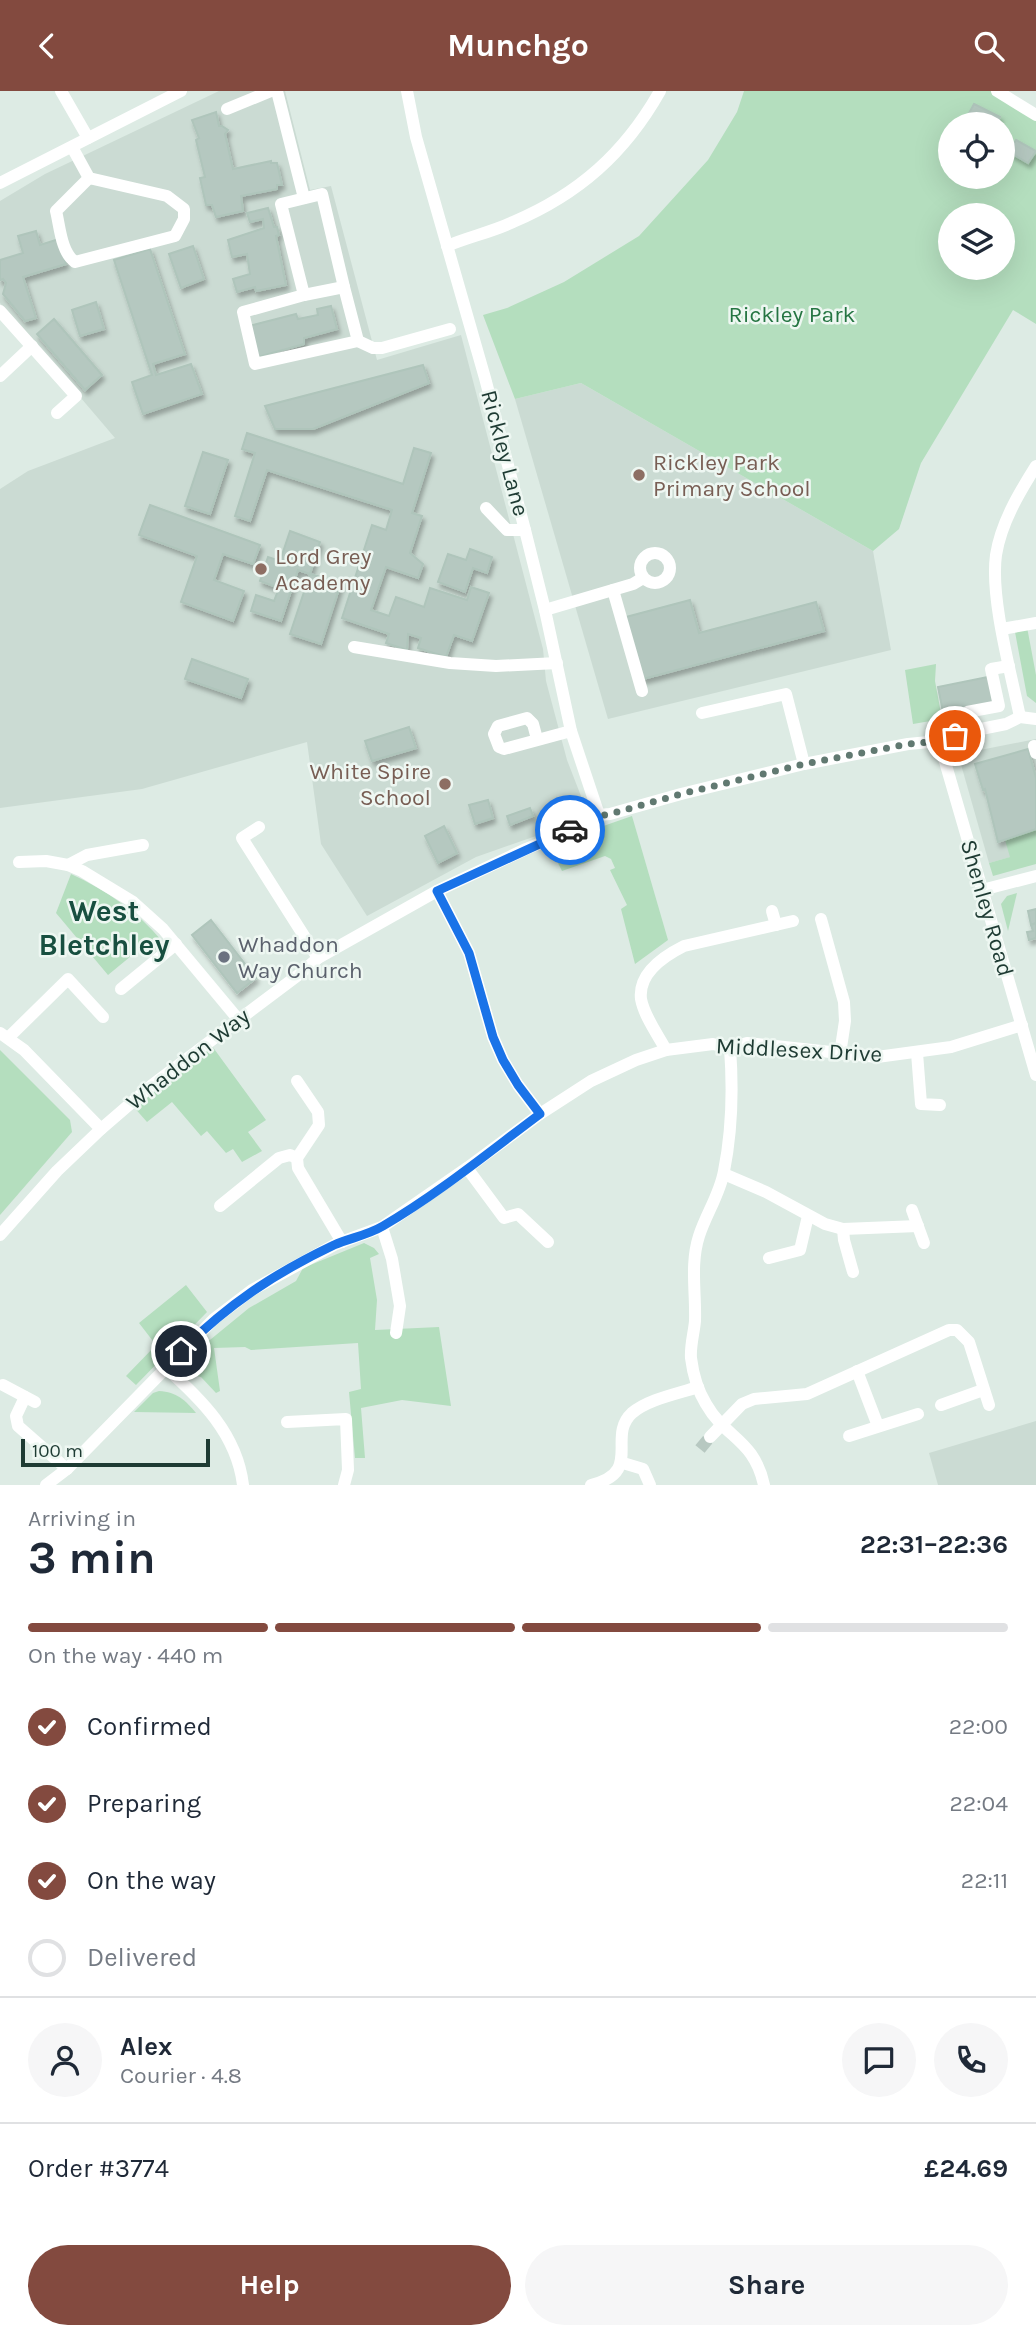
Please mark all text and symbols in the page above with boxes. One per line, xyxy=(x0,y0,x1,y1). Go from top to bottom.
icon: back xyxy=(28,27,66,65)
text: Munchgo xyxy=(447,27,589,64)
icon: search xyxy=(970,27,1008,65)
map controls xyxy=(938,112,1015,280)
button: locate xyxy=(938,112,1015,189)
button: layers xyxy=(938,203,1015,280)
park label: Rickley Park xyxy=(729,301,855,328)
street label: Rickley Lane xyxy=(475,387,535,519)
place label: Rickley Park Primary School xyxy=(653,449,811,502)
marker: Rickley Park Primary School xyxy=(631,467,647,483)
place label: Lord Grey Academy xyxy=(275,543,372,596)
marker: Lord Grey Academy xyxy=(253,561,269,577)
pin xyxy=(925,706,985,766)
icon: bag xyxy=(936,717,974,755)
place label: White Spire School xyxy=(309,758,431,811)
marker: White Spire School xyxy=(437,776,453,792)
courier xyxy=(535,795,605,865)
icon: car xyxy=(551,811,589,849)
street label: Shenley Road xyxy=(955,837,1019,979)
district label: West Bletchley xyxy=(38,893,170,963)
place label: Whaddon Way Church xyxy=(238,931,363,984)
marker: Whaddon Way Church xyxy=(216,949,232,965)
street label: Whaddon Way xyxy=(121,1002,255,1116)
street label: Middlesex Drive xyxy=(715,1032,883,1068)
pin xyxy=(151,1321,211,1381)
icon: home xyxy=(162,1332,200,1370)
scale bar xyxy=(21,1436,210,1468)
text: 100 m xyxy=(32,1440,83,1462)
text: Arriving in xyxy=(28,1505,136,1532)
text: 22:31–22:36 xyxy=(860,1529,1008,1560)
text: 3 min xyxy=(28,1531,156,1585)
text: On the way · 440 m xyxy=(28,1642,223,1669)
icon: check xyxy=(28,1708,66,1746)
text: Confirmed xyxy=(87,1711,212,1742)
text: 22:00 xyxy=(949,1713,1008,1740)
icon: check xyxy=(28,1785,66,1823)
text: Preparing xyxy=(87,1788,201,1819)
text: 22:04 xyxy=(950,1790,1008,1817)
icon: check xyxy=(28,1862,66,1900)
text: On the way xyxy=(87,1865,216,1896)
text: 22:11 xyxy=(961,1867,1008,1894)
text: Delivered xyxy=(87,1942,197,1973)
button: person xyxy=(28,2023,102,2097)
button: chat xyxy=(842,2023,916,2097)
button: phone xyxy=(934,2023,1008,2097)
text: Alex xyxy=(120,2031,172,2062)
text: Courier · 4.8 xyxy=(120,2062,242,2089)
text: Order #3774 xyxy=(28,2153,169,2184)
text: £24.69 xyxy=(924,2153,1008,2184)
button: Help xyxy=(28,2245,511,2325)
button: Share xyxy=(525,2245,1008,2325)

